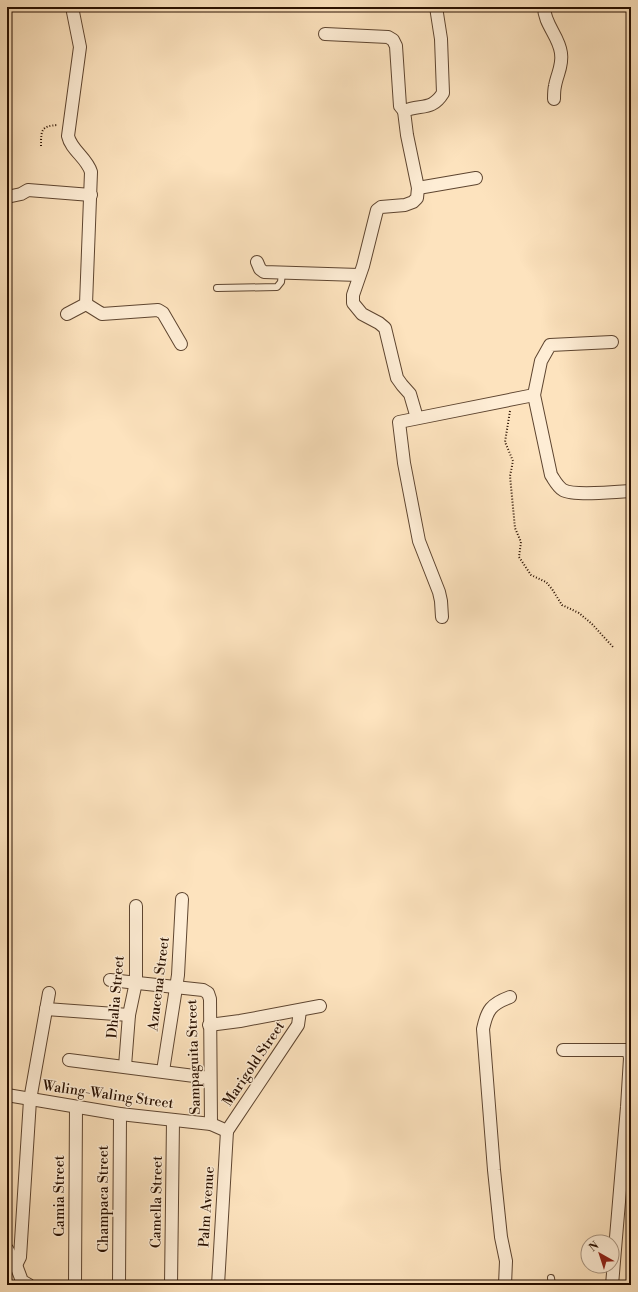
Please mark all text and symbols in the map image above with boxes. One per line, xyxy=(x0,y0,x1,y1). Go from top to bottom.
street label: Azucena Street xyxy=(144,936,174,1033)
street label: Dhalia Street xyxy=(103,955,129,1039)
street label: Sampaguita Street xyxy=(183,999,205,1115)
street label: Marigold Street xyxy=(219,1018,289,1110)
street label: Waling-Waling Street xyxy=(40,1077,175,1113)
street label: Champaca Street xyxy=(95,1145,113,1253)
street label: Camia Street xyxy=(51,1155,69,1237)
street label: Camella Street xyxy=(147,1156,167,1248)
street label: Palm Avenue xyxy=(195,1166,219,1248)
north arrow xyxy=(580,1234,620,1274)
text: N xyxy=(587,1239,602,1255)

